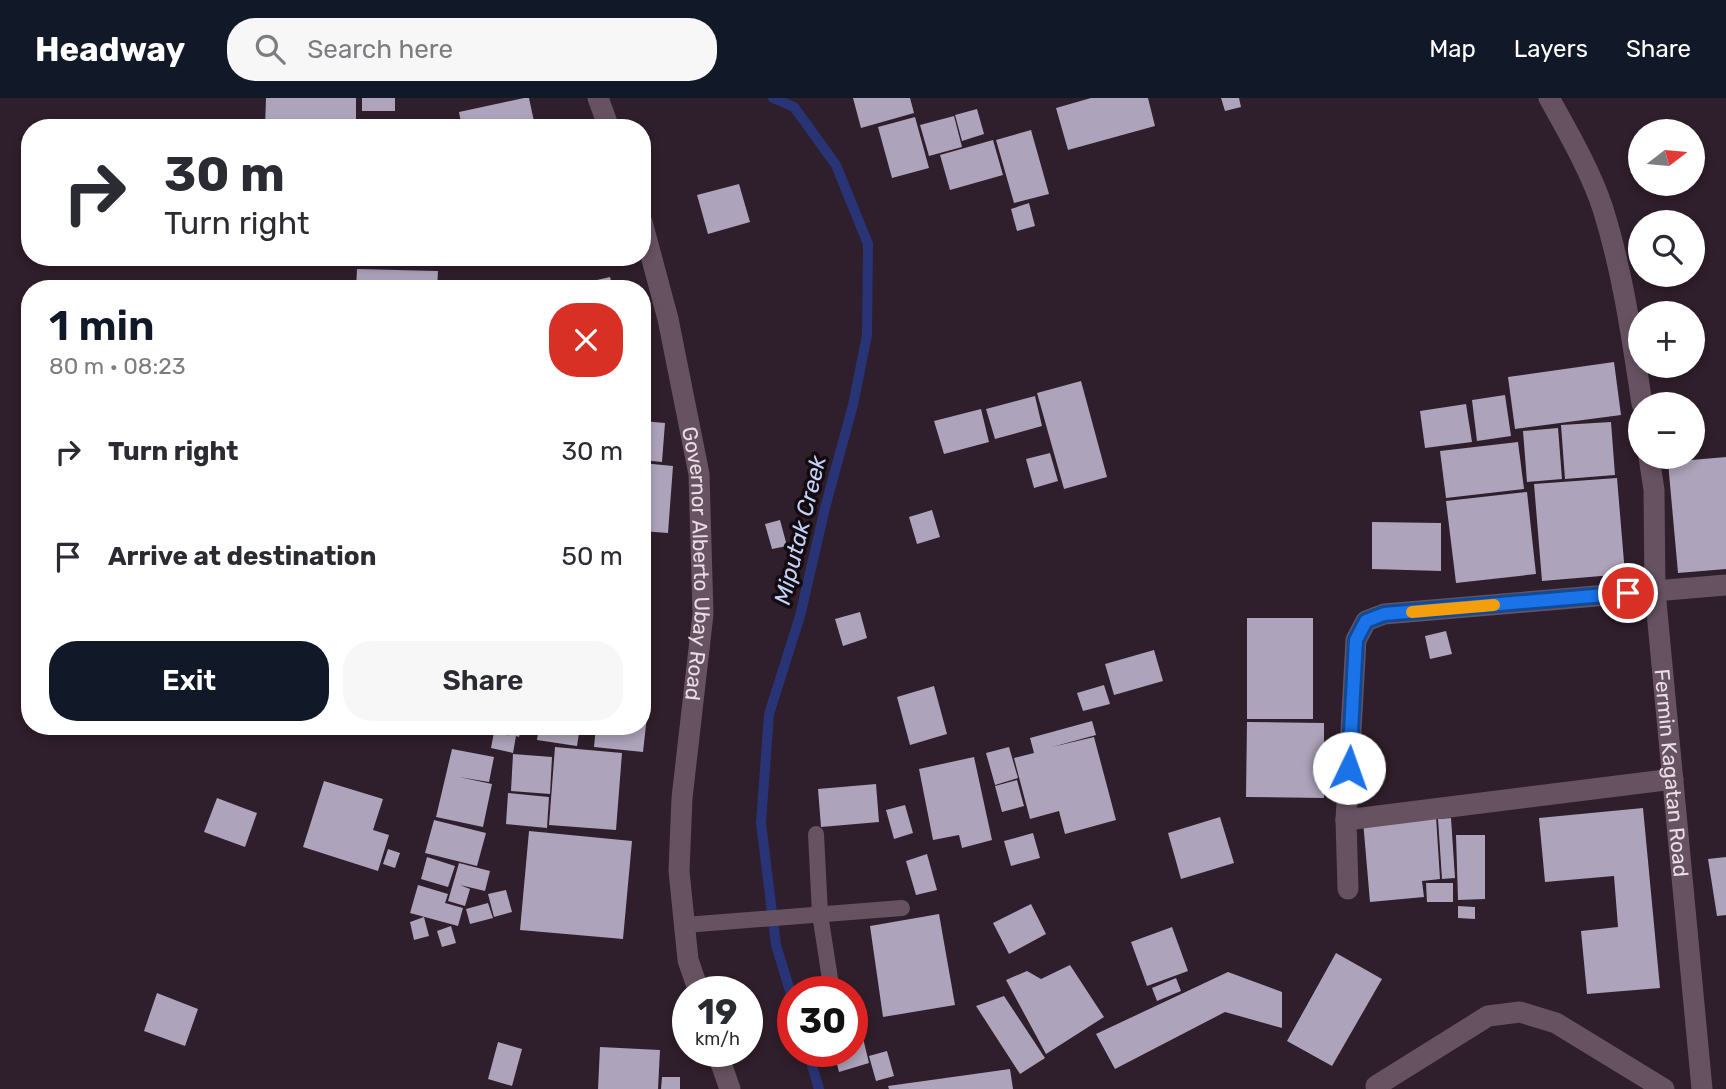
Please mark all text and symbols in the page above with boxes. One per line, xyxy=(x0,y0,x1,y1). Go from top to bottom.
search box xyxy=(227,18,717,81)
text: Headway xyxy=(35,30,185,69)
icon: search xyxy=(251,30,289,68)
text: Search here xyxy=(307,34,453,65)
text: Map xyxy=(1429,35,1476,63)
text: Layers xyxy=(1514,35,1588,63)
text: Share xyxy=(1626,35,1691,63)
north arrow xyxy=(1628,119,1704,196)
map controls xyxy=(1628,119,1705,469)
text: 30 m xyxy=(164,145,285,203)
icon: right xyxy=(49,147,140,238)
text: Turn right xyxy=(164,204,309,242)
button: search xyxy=(1628,210,1705,287)
text: 1 min xyxy=(49,301,155,351)
button: + xyxy=(1628,301,1705,378)
button: close xyxy=(549,303,623,377)
text: 80 m · 08:23 xyxy=(49,352,186,380)
button: − xyxy=(1628,392,1705,469)
street label: Governor Alberto Ubay Road xyxy=(677,424,716,702)
icon: right xyxy=(49,433,87,471)
text: Turn right xyxy=(108,436,238,467)
text: 30 m xyxy=(561,436,623,467)
water label: Miputak Creek xyxy=(768,452,832,607)
icon: arrive xyxy=(49,538,87,576)
text: Arrive at destination xyxy=(108,541,376,572)
text: 50 m xyxy=(562,541,623,572)
pin xyxy=(1598,563,1658,623)
icon: arrive xyxy=(1609,574,1647,612)
button: Exit xyxy=(49,641,329,721)
button: Share xyxy=(343,641,623,721)
street label: Fermin Kagatan Road xyxy=(1650,668,1694,878)
position arrow xyxy=(1312,731,1386,805)
speed limit sign: 30 xyxy=(777,976,868,1067)
text: 19 xyxy=(698,991,737,1033)
text: km/h xyxy=(695,1028,740,1050)

